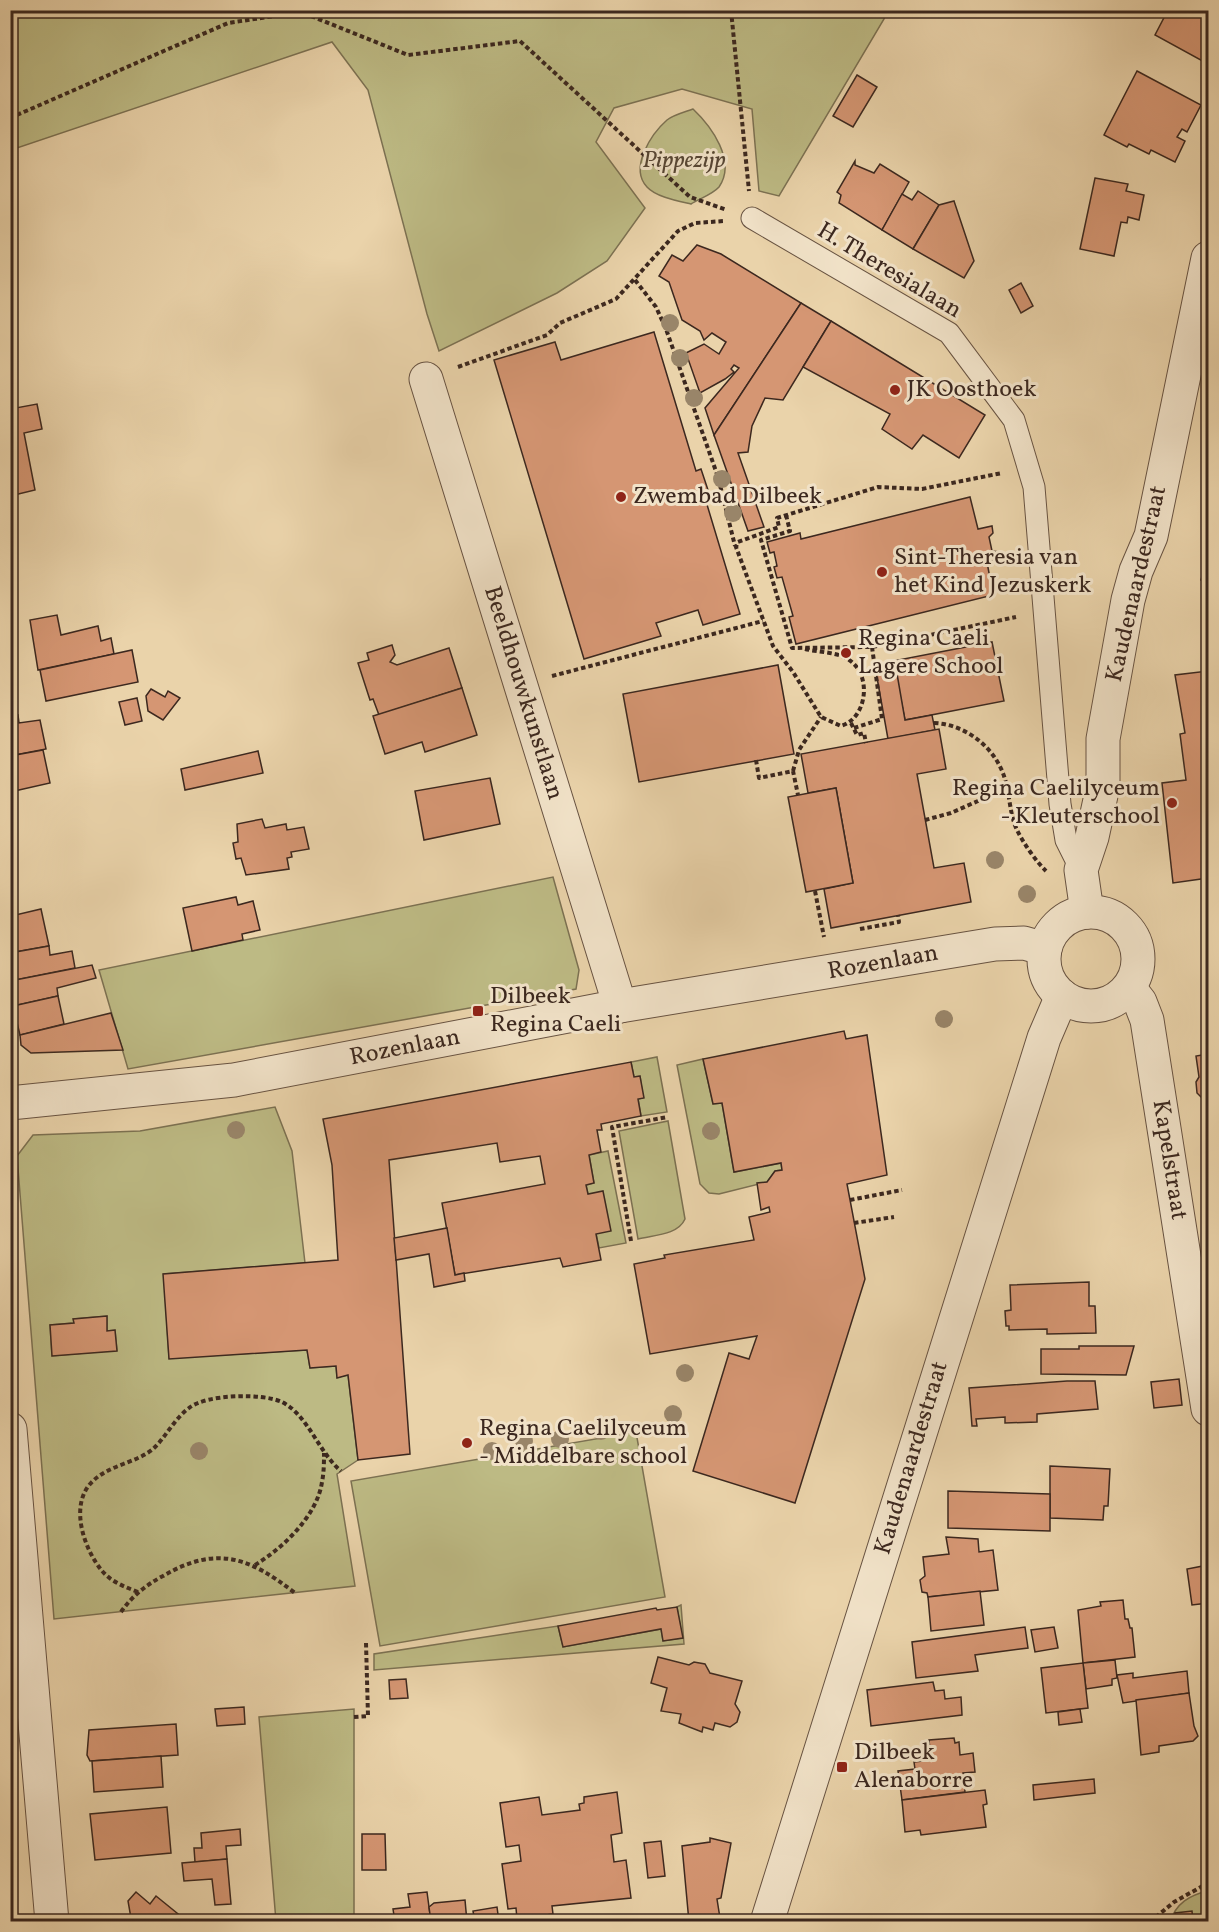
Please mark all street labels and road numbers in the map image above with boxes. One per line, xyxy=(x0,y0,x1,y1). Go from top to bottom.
street label: H. Theresialaan xyxy=(810,214,968,328)
street label: Kaudenaardestraat xyxy=(1098,482,1176,686)
street label: Beeldhouwkunstlaan xyxy=(474,582,572,804)
street label: Rozenlaan xyxy=(825,937,941,989)
street label: Rozenlaan xyxy=(347,1021,463,1075)
street label: Kapelstraat xyxy=(1143,1097,1195,1223)
street label: Kaudenaardestraat xyxy=(866,1357,958,1559)

